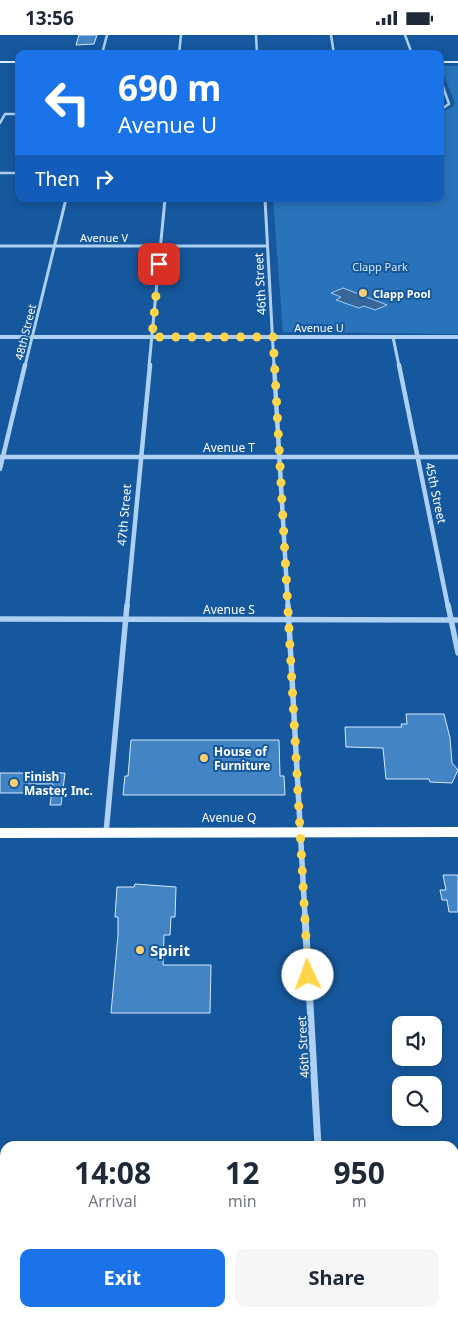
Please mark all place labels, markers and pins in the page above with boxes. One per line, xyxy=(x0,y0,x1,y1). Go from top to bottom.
pin xyxy=(138,243,180,285)
place label: Clapp Pool xyxy=(373,286,431,301)
marker: Clapp Pool xyxy=(357,287,369,299)
place label: House of Furniture xyxy=(214,743,270,774)
marker: House of Furniture xyxy=(198,752,210,764)
place label: Finish Master, Inc. xyxy=(24,768,93,799)
marker: Finish Master, Inc. xyxy=(8,777,20,789)
place label: Spirit xyxy=(150,940,190,960)
marker: Spirit xyxy=(134,944,146,956)

